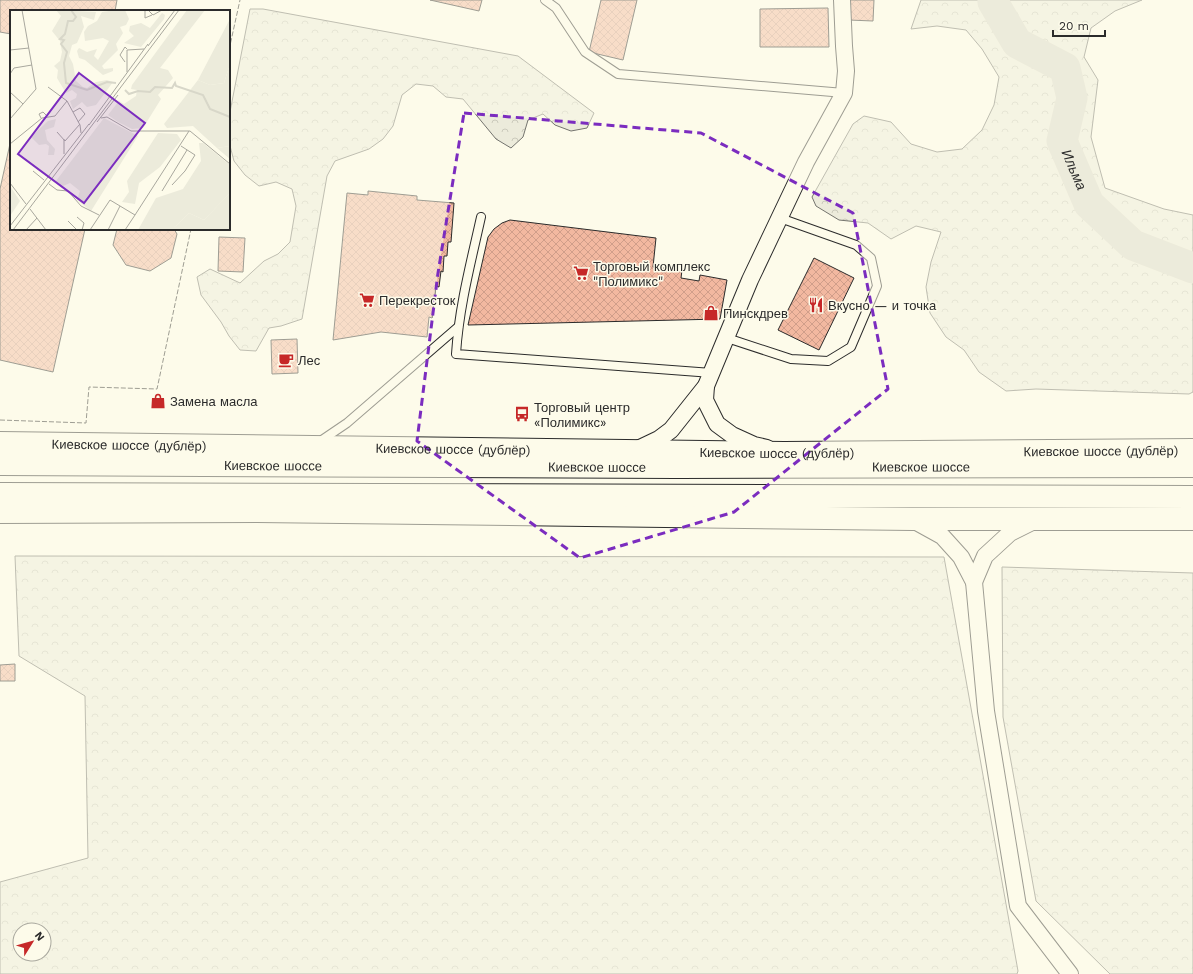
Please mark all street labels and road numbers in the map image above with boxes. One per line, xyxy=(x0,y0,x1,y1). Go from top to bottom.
street label: Киевское шоссе (дублёр) xyxy=(52,436,206,453)
street label: Киевское шоссе (дублёр) xyxy=(375,440,530,457)
street label: Киевское шоссе (дублёр) xyxy=(1023,443,1178,459)
street label: Киевское шоссе (дублёр) xyxy=(699,444,854,461)
street label: Киевское шоссе xyxy=(224,457,322,473)
street label: Киевское шоссе xyxy=(548,459,646,474)
street label: Киевское шоссе xyxy=(872,459,970,474)

